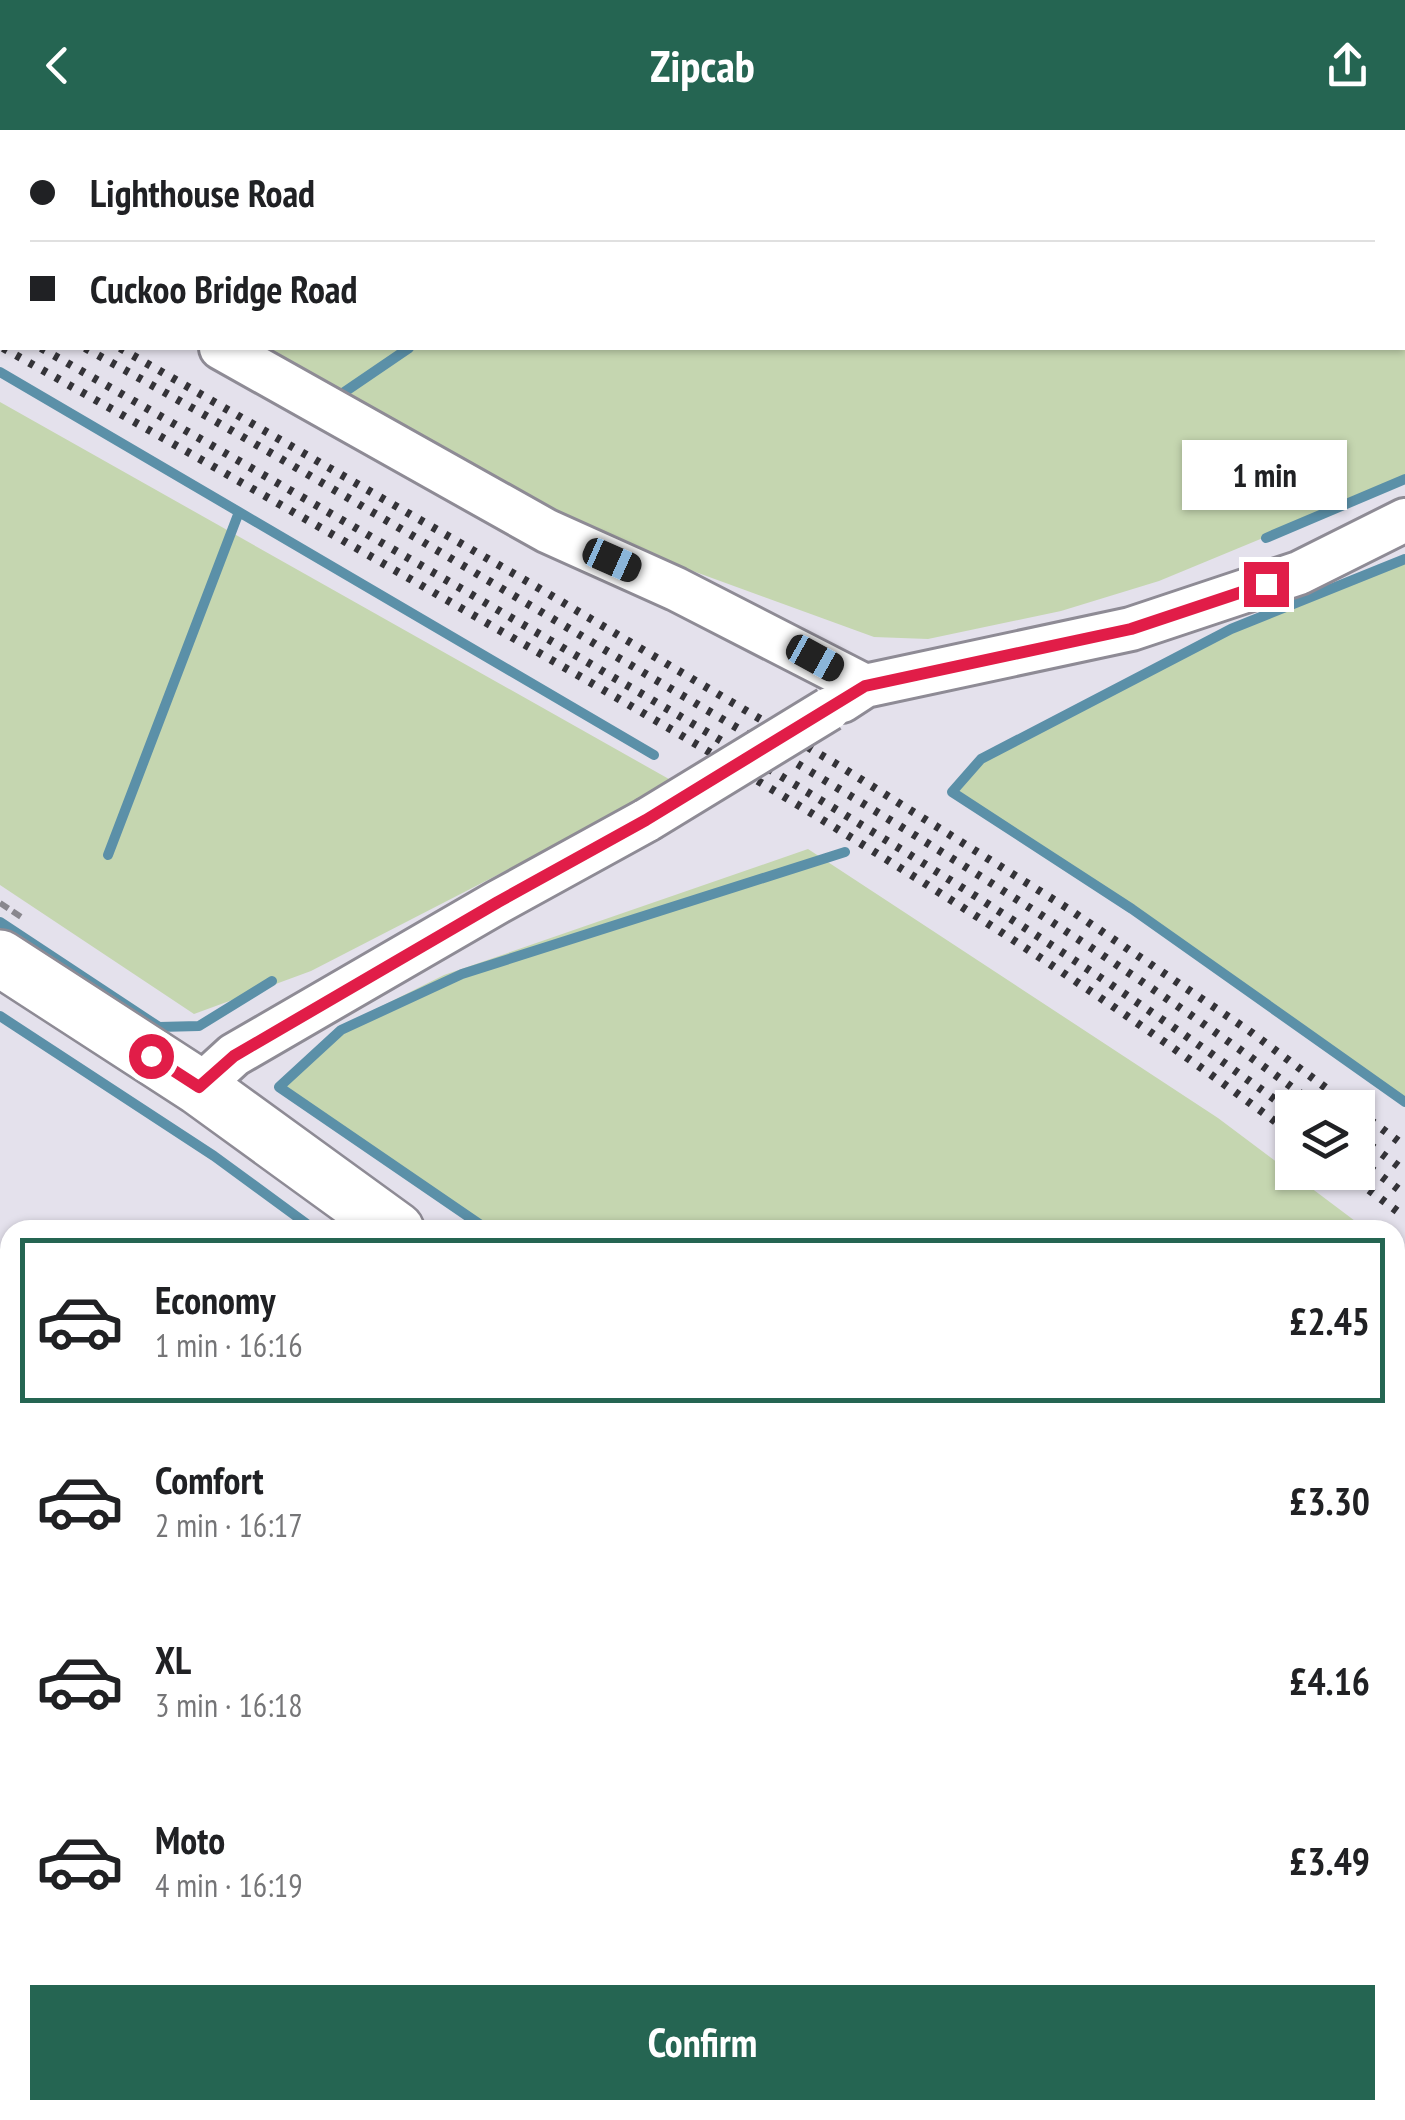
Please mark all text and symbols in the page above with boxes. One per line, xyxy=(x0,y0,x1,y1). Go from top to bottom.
text: Zipcab xyxy=(650,36,755,94)
icon: back xyxy=(30,38,85,93)
icon: share xyxy=(1320,38,1375,93)
text: Lighthouse Road xyxy=(90,168,315,217)
text: Cuckoo Bridge Road xyxy=(90,264,357,313)
callout: 1 min xyxy=(1184,439,1348,509)
text: 1 min xyxy=(1232,454,1297,496)
car xyxy=(578,534,646,586)
route end xyxy=(1244,562,1289,607)
car xyxy=(781,630,849,686)
route start xyxy=(129,1034,174,1079)
map controls xyxy=(1275,1090,1375,1190)
button: layers xyxy=(1275,1090,1375,1190)
text: Economy xyxy=(155,1275,275,1324)
icon: car xyxy=(35,1276,125,1366)
text: £2.45 xyxy=(1289,1296,1370,1345)
text: 1 min · 16:16 xyxy=(155,1324,303,1366)
text: Comfort xyxy=(155,1455,264,1504)
icon: car xyxy=(35,1456,125,1546)
text: £3.30 xyxy=(1289,1476,1370,1525)
text: 2 min · 16:17 xyxy=(155,1504,303,1546)
text: XL xyxy=(155,1635,191,1684)
icon: car xyxy=(35,1636,125,1726)
text: £4.16 xyxy=(1289,1656,1370,1705)
text: 3 min · 16:18 xyxy=(155,1684,303,1726)
text: Moto xyxy=(155,1815,225,1864)
icon: car xyxy=(35,1816,125,1906)
text: £3.49 xyxy=(1289,1836,1370,1885)
text: 4 min · 16:19 xyxy=(155,1864,303,1906)
button: Confirm xyxy=(30,1985,1375,2100)

